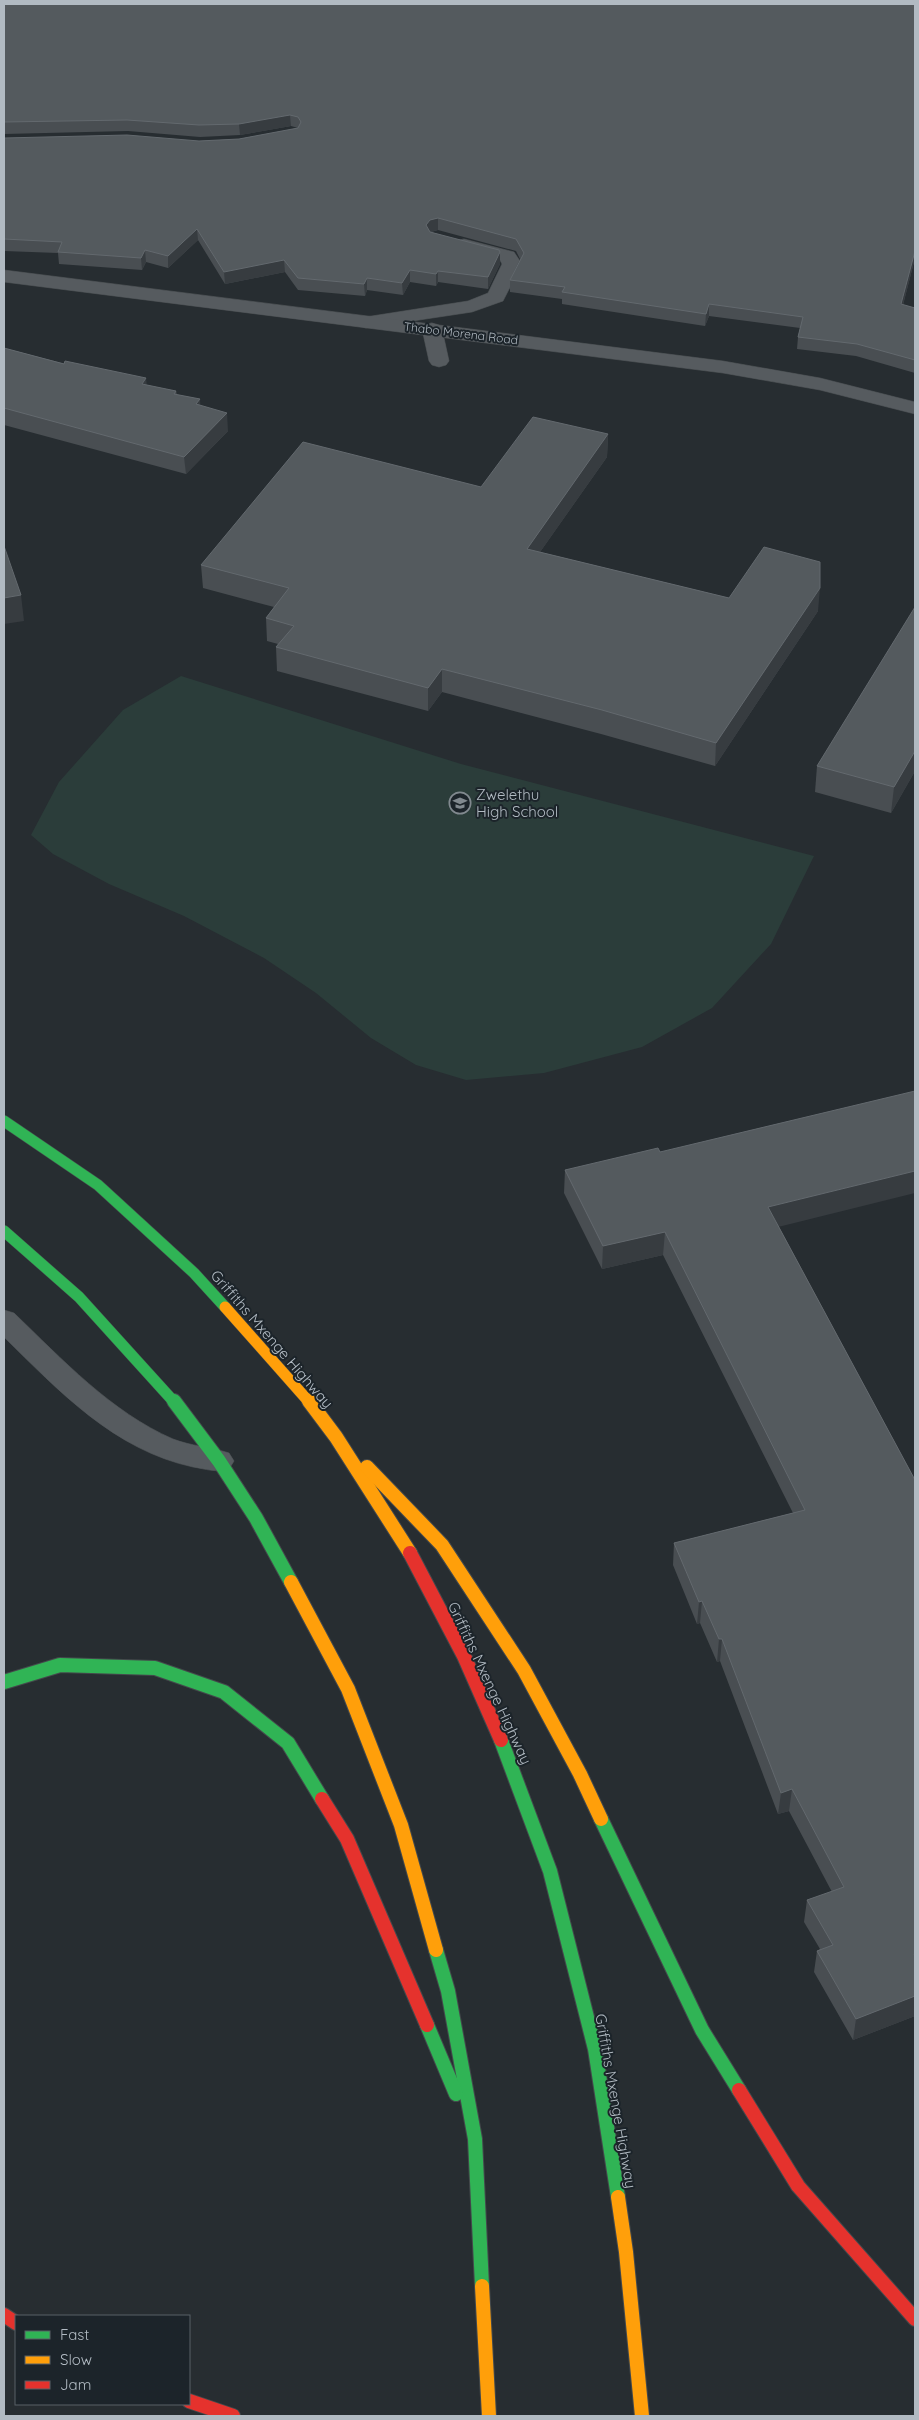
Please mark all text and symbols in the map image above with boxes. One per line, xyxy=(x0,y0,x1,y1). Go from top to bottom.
street label: Thabo Morena Road xyxy=(403,319,519,347)
place label: Zwelethu High School xyxy=(476,785,558,821)
school or university icon: Zwelethu High School xyxy=(448,791,472,815)
street label: Griffiths Mxenge Highway xyxy=(207,1266,337,1412)
street label: Griffiths Mxenge Highway xyxy=(444,1599,536,1767)
street label: Griffiths Mxenge Highway xyxy=(591,2012,641,2190)
legend xyxy=(15,2315,190,2405)
text: Fast xyxy=(60,2325,89,2344)
text: Slow xyxy=(60,2350,92,2369)
text: Jam xyxy=(60,2375,91,2394)

